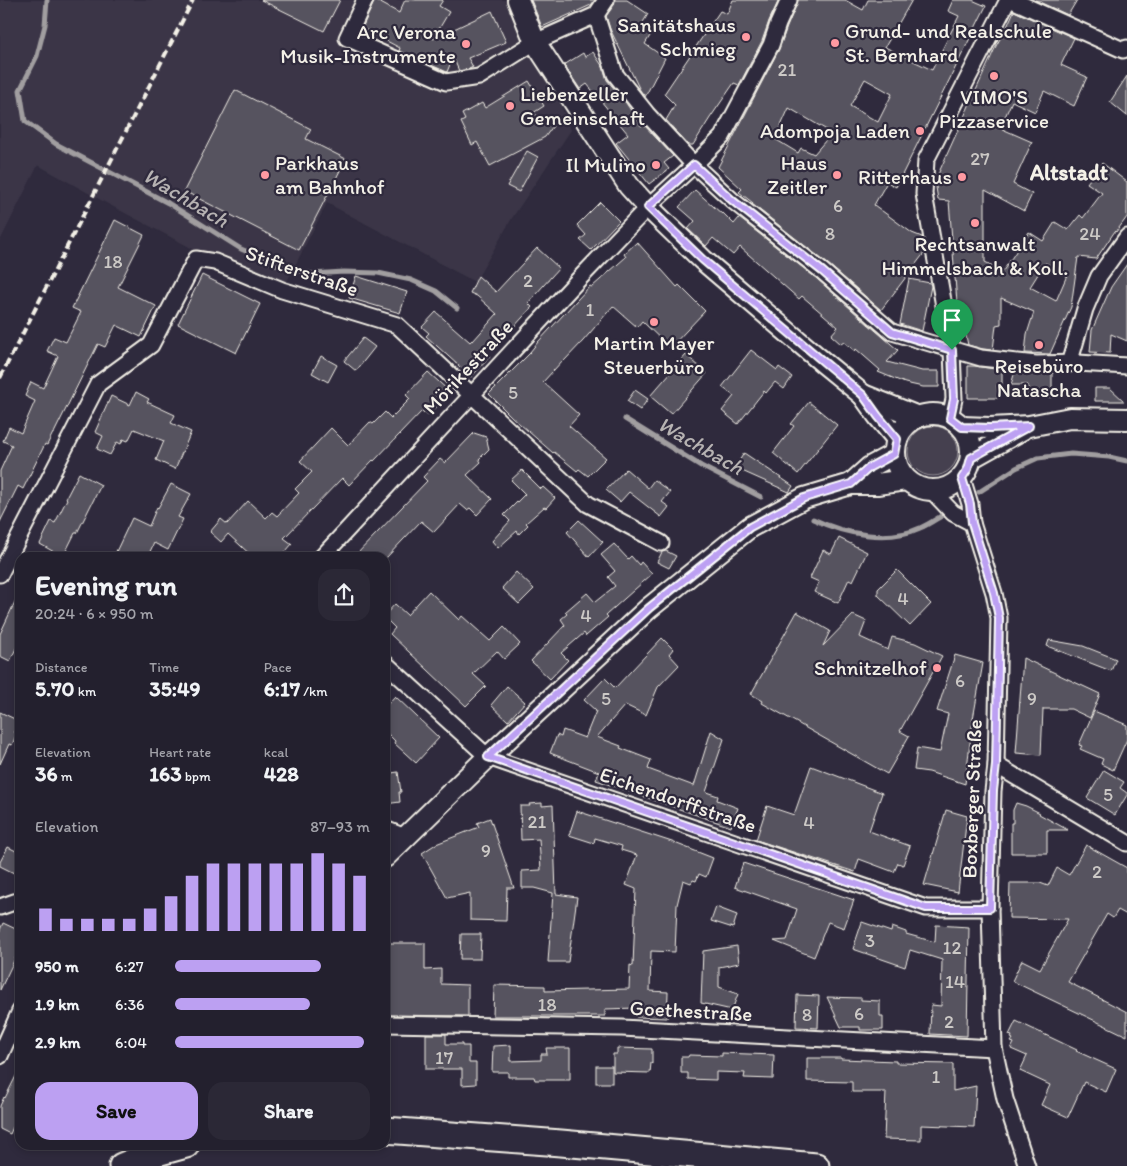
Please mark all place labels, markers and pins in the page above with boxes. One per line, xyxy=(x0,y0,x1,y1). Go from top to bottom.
place label: Sanitätshaus Schmieg xyxy=(617,12,736,61)
place label: Grund- und Realschule St. Bernhard xyxy=(845,18,1052,67)
place label: Arc Verona Musik-Instrumente xyxy=(280,19,456,68)
marker: Sanitätshaus Schmieg xyxy=(740,31,752,43)
marker: Grund- und Realschule St. Bernhard xyxy=(829,37,841,49)
marker: Arc Verona Musik-Instrumente xyxy=(460,38,472,50)
marker: VIMO'S Pizzaservice xyxy=(988,70,1000,82)
place label: Liebenzeller Gemeinschaft xyxy=(520,81,645,130)
place label: VIMO'S Pizzaservice xyxy=(939,84,1049,133)
marker: Liebenzeller Gemeinschaft xyxy=(504,100,516,112)
place label: Adompoja Laden xyxy=(760,118,910,143)
marker: Adompoja Laden xyxy=(914,125,926,137)
place label: Parkhaus am Bahnhof xyxy=(275,150,385,199)
place label: Haus Zeitler xyxy=(767,150,828,199)
place label: Il Mulino xyxy=(565,152,646,177)
marker: Il Mulino xyxy=(650,159,662,171)
place label: Ritterhaus xyxy=(858,164,952,189)
marker: Parkhaus am Bahnhof xyxy=(259,169,271,181)
marker: Haus Zeitler xyxy=(831,169,843,181)
marker: Ritterhaus xyxy=(956,171,968,183)
marker: Rechtsanwalt Himmelsbach & Koll. xyxy=(969,217,981,229)
place label: Rechtsanwalt Himmelsbach & Koll. xyxy=(882,231,1068,280)
pin xyxy=(931,299,973,350)
marker: Martin Mayer Steuerbüro xyxy=(648,316,660,328)
place label: Martin Mayer Steuerbüro xyxy=(594,330,714,379)
marker: Reisebüro Natascha xyxy=(1033,339,1045,351)
place label: Reisebüro Natascha xyxy=(994,353,1084,402)
place label: Schnitzelhof xyxy=(814,655,927,680)
marker: Schnitzelhof xyxy=(931,662,943,674)

